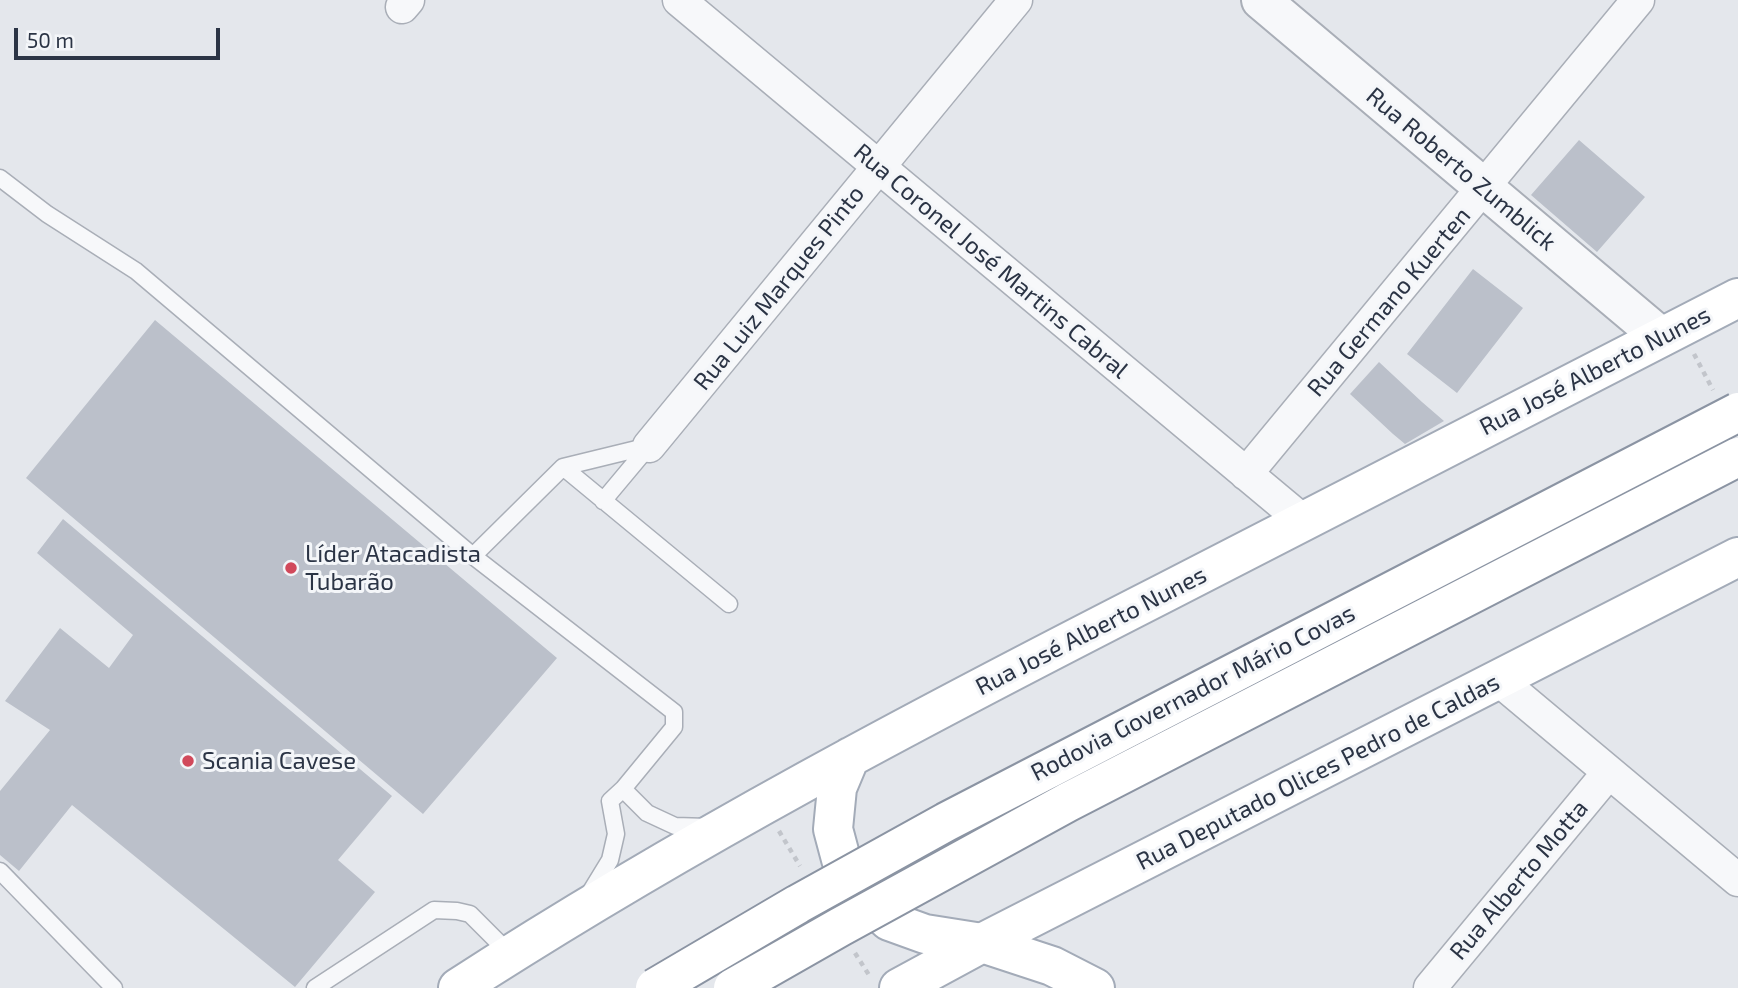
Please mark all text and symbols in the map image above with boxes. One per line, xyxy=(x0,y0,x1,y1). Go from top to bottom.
scale bar xyxy=(18,14,224,58)
text: 50 m xyxy=(27,27,74,52)
street label: Rua Roberto Zumblick xyxy=(1360,81,1562,257)
street label: Rua Coronel José Martins Cabral xyxy=(848,138,1134,384)
street label: Rua Luiz Marques Pinto xyxy=(688,180,870,396)
street label: Rua Germano Kuerten xyxy=(1301,202,1477,402)
street label: Rua José Alberto Nunes xyxy=(1475,300,1715,442)
place label: Líder Atacadista Tubarão xyxy=(305,540,481,596)
marker: Líder Atacadista Tubarão xyxy=(283,560,299,576)
street label: Rua José Alberto Nunes xyxy=(971,560,1211,702)
street label: Rodovia Governador Mário Covas xyxy=(1026,598,1360,788)
street label: Rua Deputado Olices Pedro de Caldas xyxy=(1132,668,1504,876)
place label: Scania Cavese xyxy=(202,747,356,775)
marker: Scania Cavese xyxy=(180,753,196,769)
street label: Rua Alberto Motta xyxy=(1444,794,1594,966)

